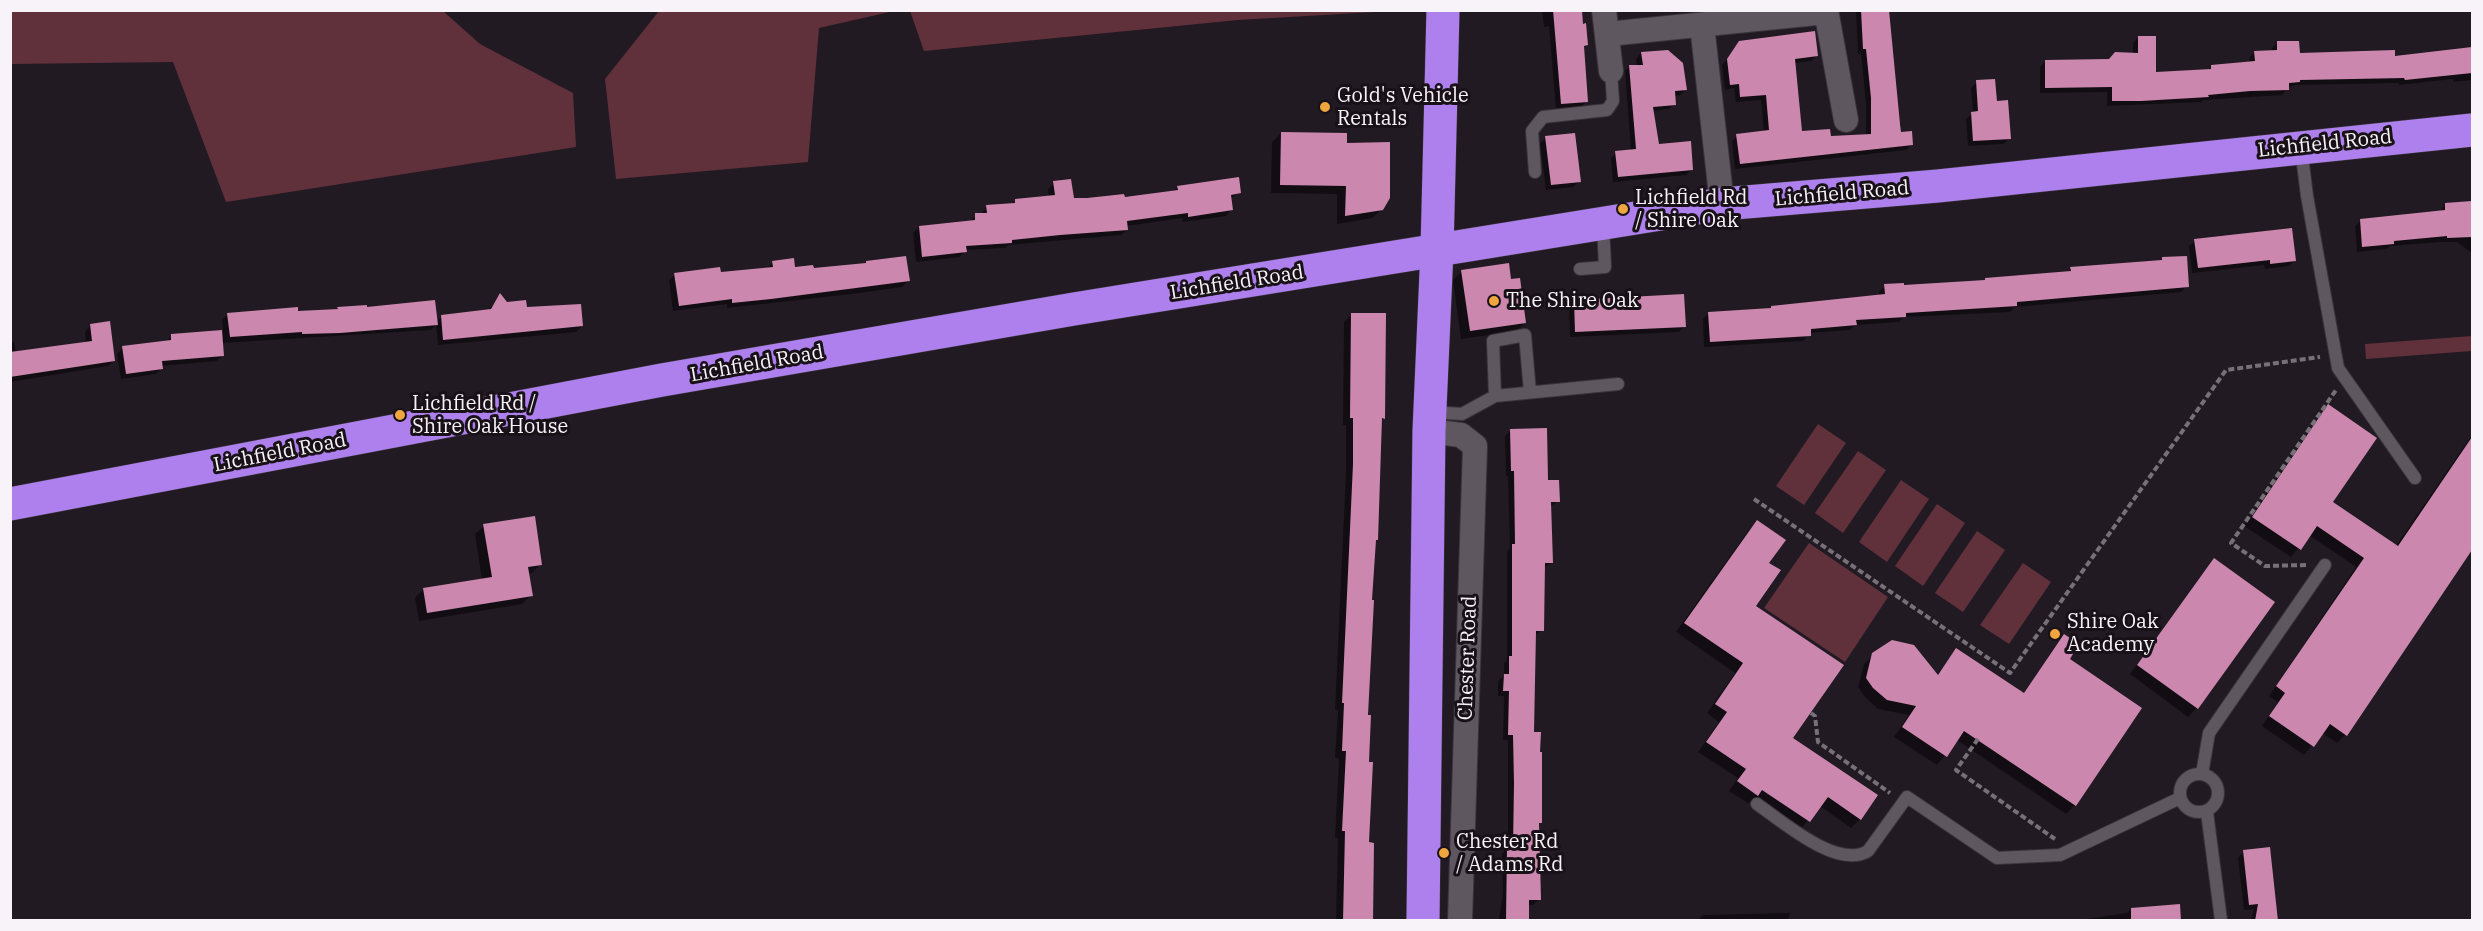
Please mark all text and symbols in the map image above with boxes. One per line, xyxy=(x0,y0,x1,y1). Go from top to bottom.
place label: Gold's Vehicle Rentals xyxy=(1337,84,1469,131)
marker: Gold's Vehicle Rentals xyxy=(1318,100,1332,114)
street label: Lichfield Road xyxy=(2257,125,2393,163)
street label: Lichfield Road xyxy=(1774,176,1910,212)
place label: Lichfield Rd / Shire Oak xyxy=(1635,186,1747,233)
marker: Lichfield Rd / Shire Oak xyxy=(1616,202,1630,216)
street label: Lichfield Road xyxy=(1169,261,1305,305)
place label: The Shire Oak xyxy=(1506,289,1639,313)
marker: The Shire Oak xyxy=(1487,294,1501,308)
street label: Lichfield Road xyxy=(689,340,825,388)
place label: Lichfield Rd / Shire Oak House xyxy=(412,392,568,439)
marker: Lichfield Rd / Shire Oak House xyxy=(393,408,407,422)
street label: Lichfield Road xyxy=(212,428,348,478)
street label: Chester Road xyxy=(1454,595,1482,721)
place label: Shire Oak Academy xyxy=(2067,610,2159,657)
marker: Shire Oak Academy xyxy=(2048,627,2062,641)
place label: Chester Rd / Adams Rd xyxy=(1456,830,1563,877)
marker: Chester Rd / Adams Rd xyxy=(1437,846,1451,860)

